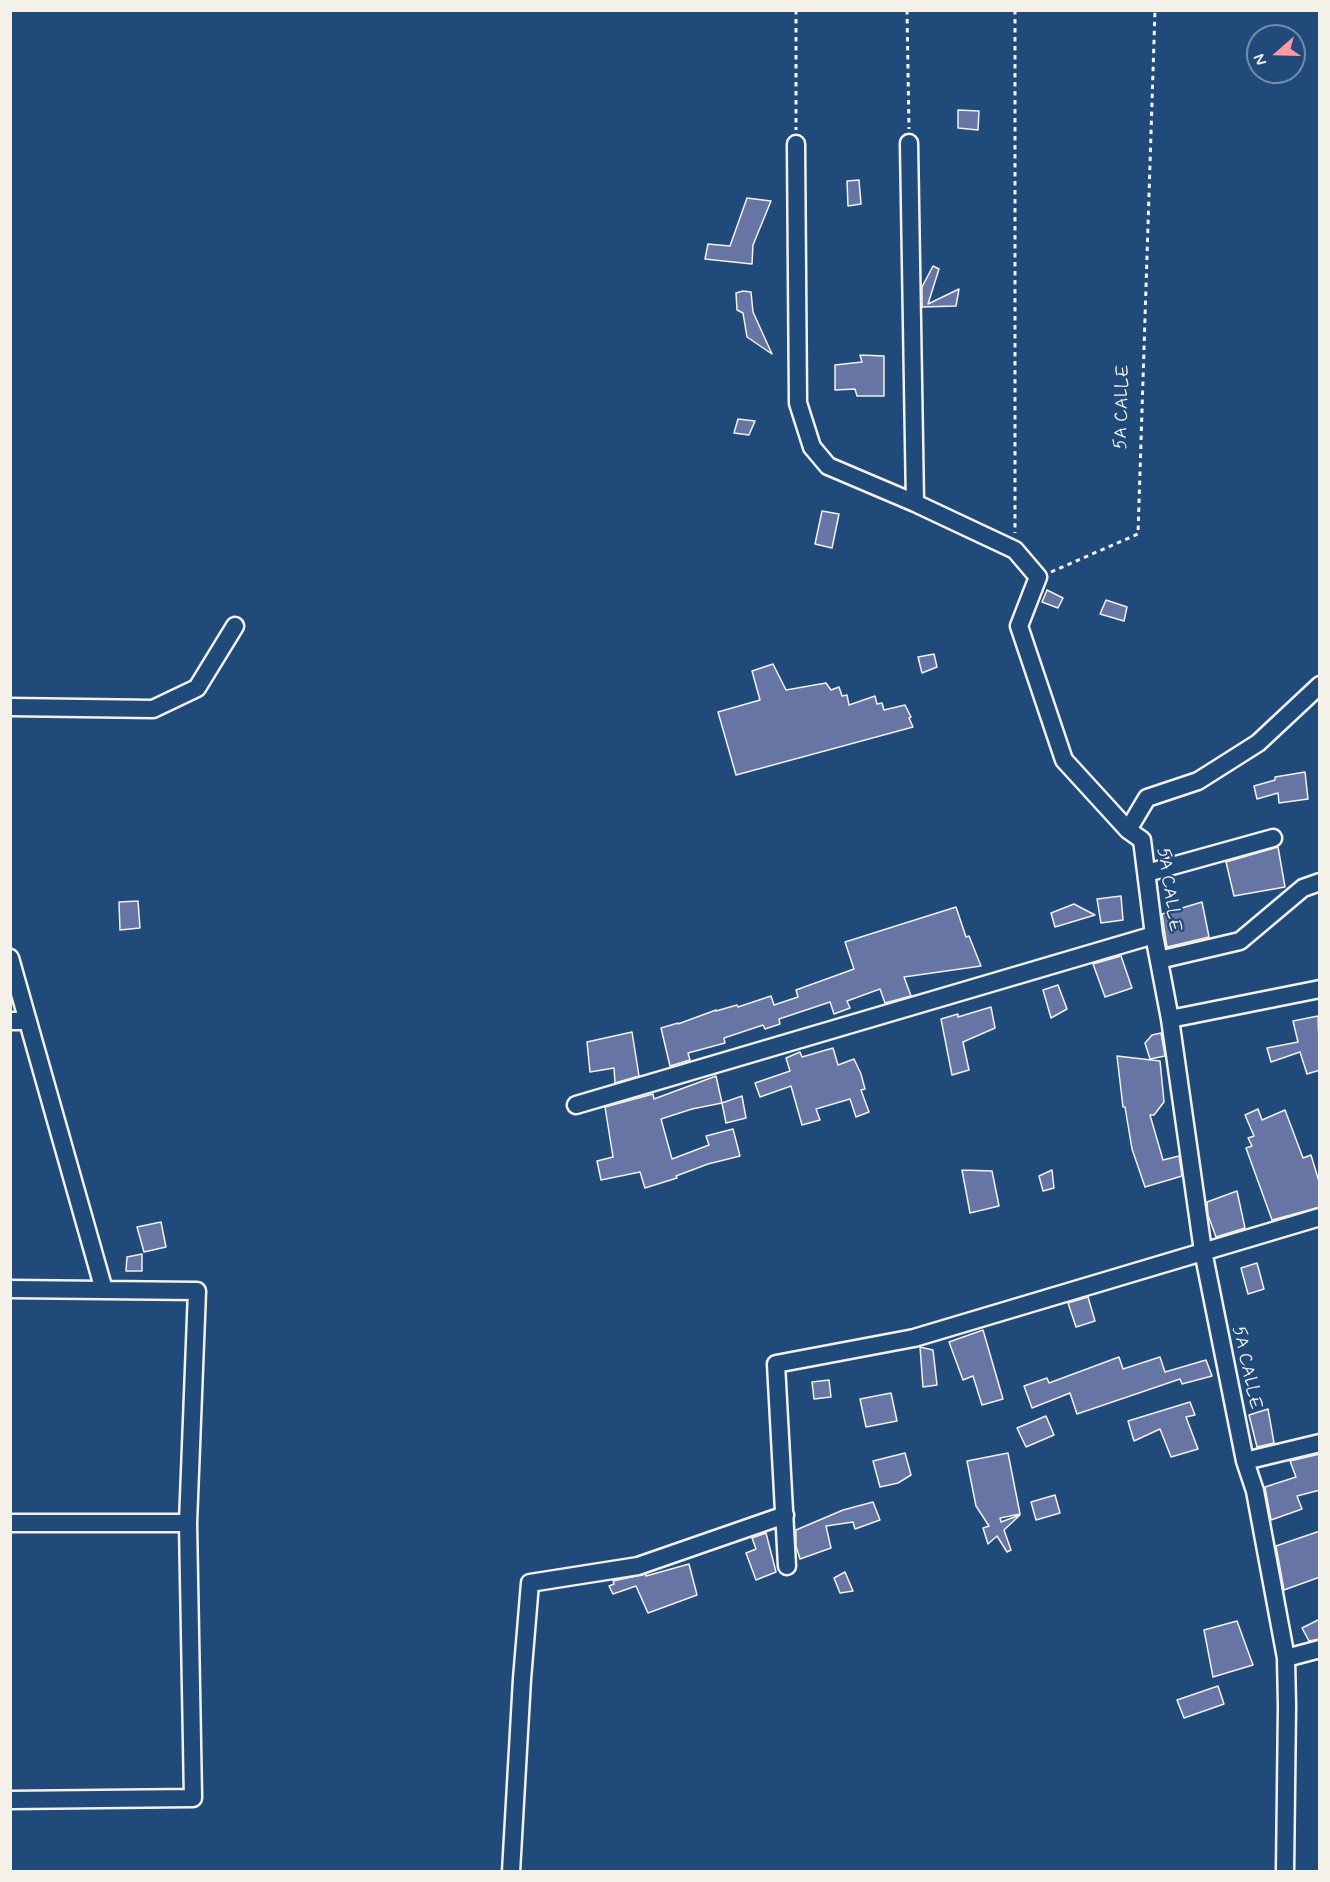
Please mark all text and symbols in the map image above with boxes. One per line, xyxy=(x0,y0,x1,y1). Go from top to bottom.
north arrow xyxy=(1246,24,1306,84)
text: N xyxy=(1249,51,1272,68)
street label: 5A CALLE xyxy=(1111,364,1135,450)
street label: 5A CALLE xyxy=(1151,846,1185,934)
street label: 5A CALLE xyxy=(1227,1324,1265,1412)

